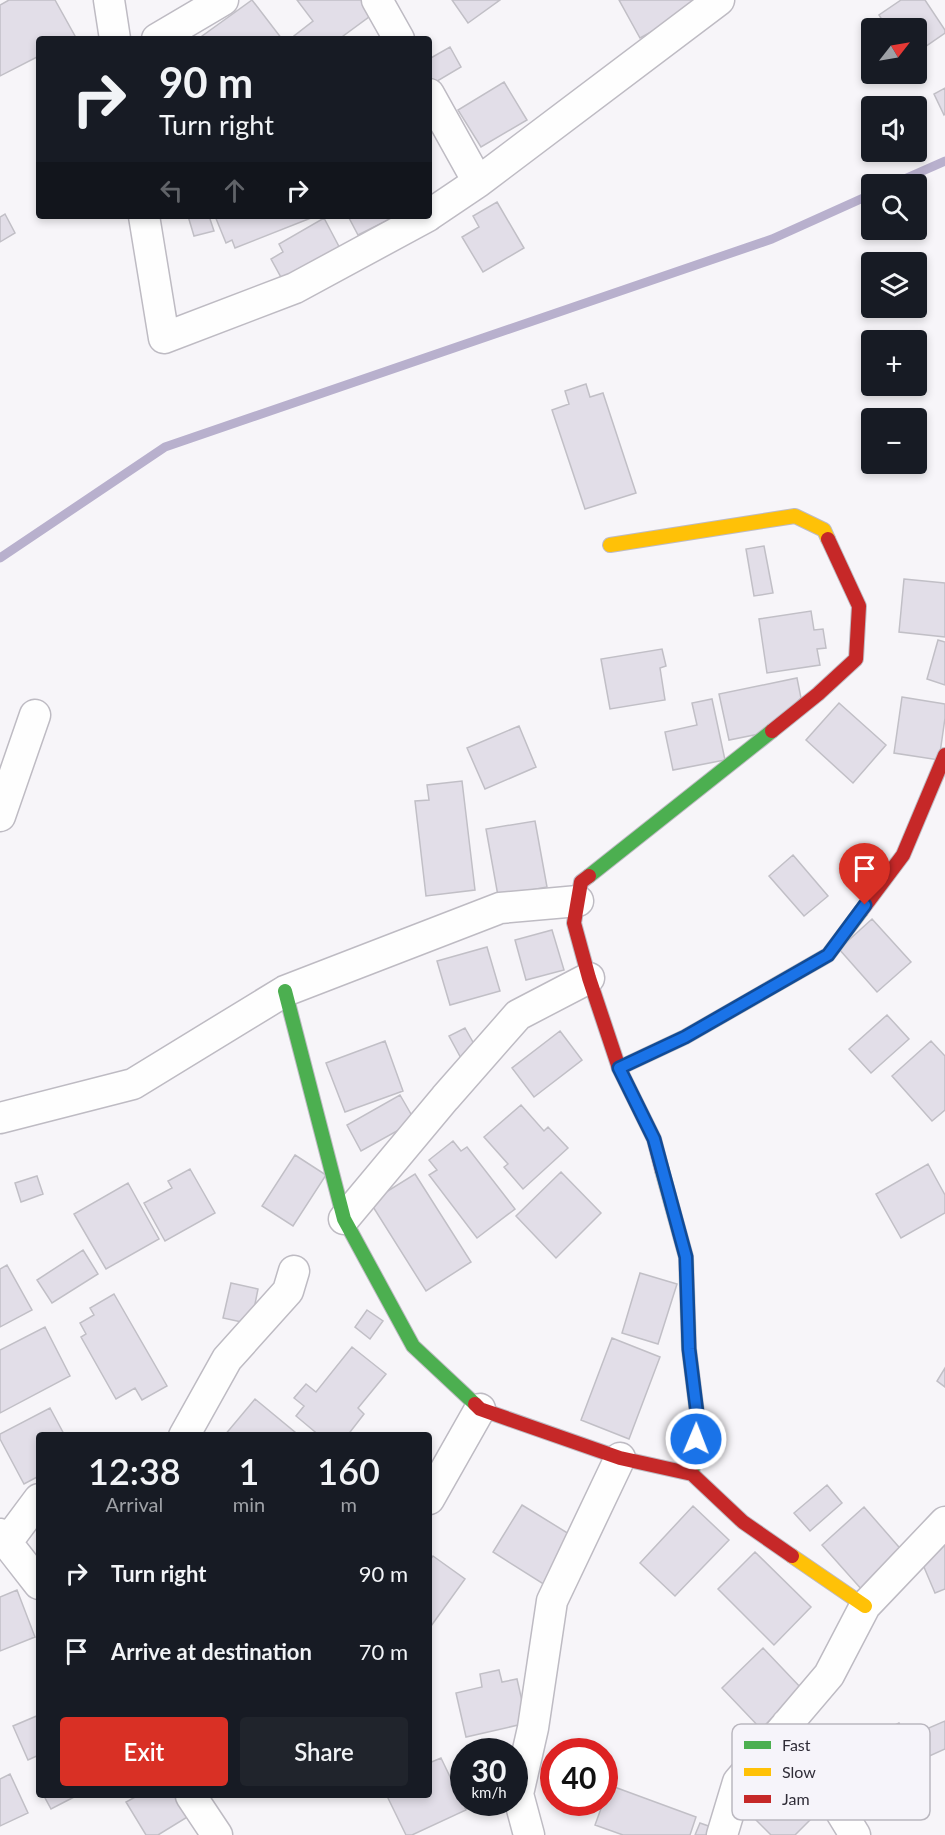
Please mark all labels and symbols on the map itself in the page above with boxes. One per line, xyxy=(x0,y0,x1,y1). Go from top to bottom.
north arrow xyxy=(861,18,927,84)
pin xyxy=(839,843,890,905)
position arrow xyxy=(664,1407,728,1471)
legend xyxy=(732,1724,930,1820)
text: Fast xyxy=(782,1735,811,1754)
speed limit sign: 40 xyxy=(540,1738,618,1816)
text: Slow xyxy=(782,1762,816,1781)
text: Jam xyxy=(782,1789,810,1808)

